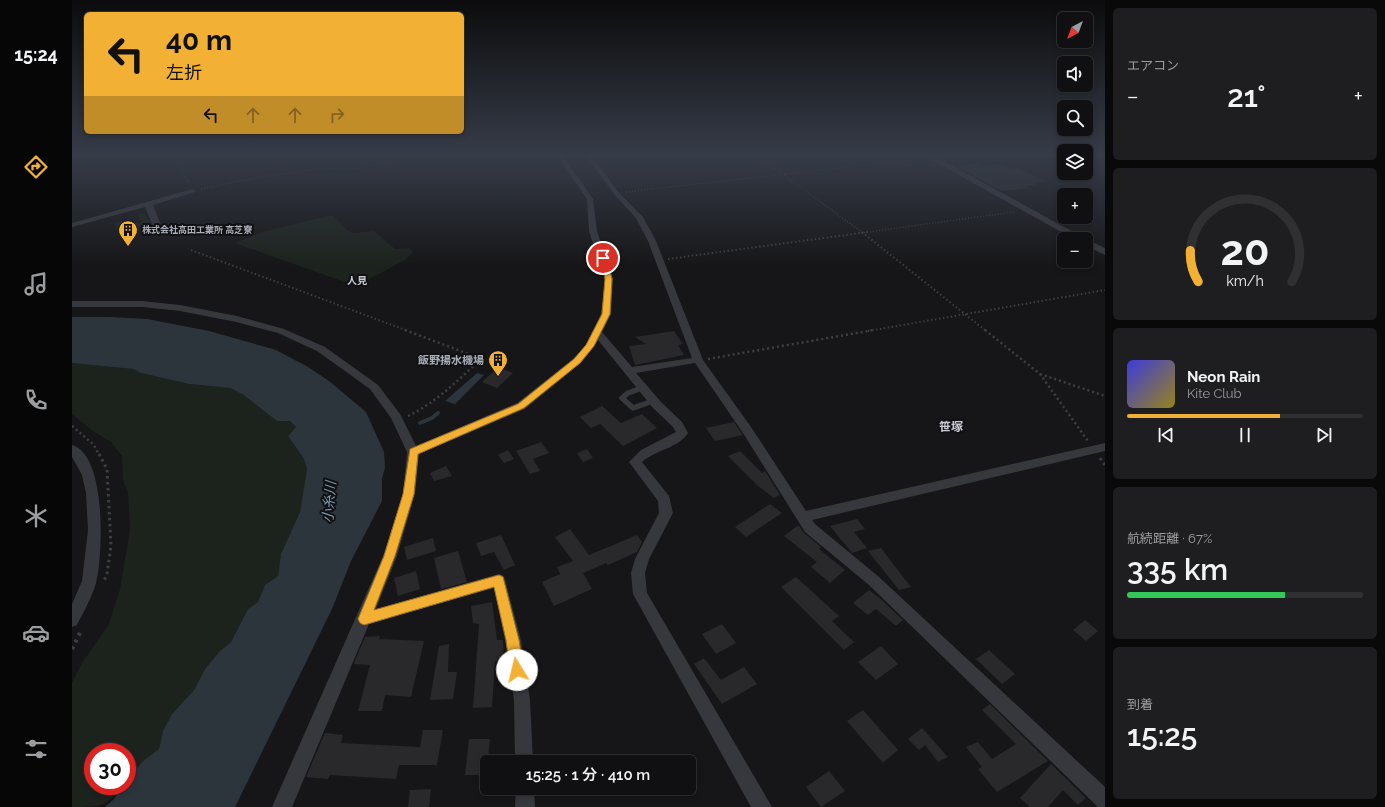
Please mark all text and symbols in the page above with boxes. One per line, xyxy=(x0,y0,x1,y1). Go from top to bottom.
north arrow xyxy=(1057,12,1093,48)
map controls xyxy=(1057,12,1093,268)
text: 40 m xyxy=(166,24,232,57)
icon: left xyxy=(100,28,152,80)
text: 15:24 xyxy=(14,44,58,65)
button: sound xyxy=(1057,56,1093,92)
text: エアコン xyxy=(1127,58,1179,73)
text: 左折 xyxy=(166,62,202,83)
text: 21° xyxy=(1227,79,1266,114)
text: − xyxy=(1127,83,1139,109)
text: + xyxy=(1354,83,1363,109)
button: search xyxy=(1057,100,1093,136)
icon: left xyxy=(200,104,222,126)
icon: ahead xyxy=(242,104,264,126)
icon: ahead xyxy=(284,104,306,126)
icon: right xyxy=(326,104,348,126)
button: layers xyxy=(1057,144,1093,180)
icon: directions xyxy=(22,153,50,181)
button: + xyxy=(1057,188,1093,224)
building icon: 株式会社高田工業所 高芝寮 xyxy=(117,219,139,247)
place label: 株式会社高田工業所 高芝寮 xyxy=(142,224,252,235)
text: 20 xyxy=(1221,225,1269,274)
button: − xyxy=(1057,232,1093,268)
pin xyxy=(586,241,620,275)
icon: arrive xyxy=(592,247,614,269)
icon: music xyxy=(22,270,50,298)
text: km/h xyxy=(1226,272,1264,288)
district label: 人見 xyxy=(347,275,367,286)
building icon: 飯野揚水機場 xyxy=(487,349,509,377)
place label: 飯野揚水機場 xyxy=(417,354,484,367)
text: Neon Rain xyxy=(1187,368,1260,386)
icon: phone xyxy=(22,386,50,414)
text: Kite Club xyxy=(1187,386,1242,401)
district label: 笹塚 xyxy=(939,420,963,434)
icon: previous xyxy=(1155,424,1177,446)
icon: pause xyxy=(1234,424,1256,446)
icon: next xyxy=(1313,424,1335,446)
water label: 小糸川 xyxy=(319,478,339,524)
icon: climate xyxy=(22,502,50,530)
text: 航続距離 · 67% xyxy=(1127,531,1212,546)
text: 335 km xyxy=(1127,552,1228,587)
icon: car xyxy=(22,619,50,647)
position arrow xyxy=(496,649,538,691)
text: 到着 xyxy=(1127,697,1153,712)
text: 15:25 xyxy=(1127,718,1197,753)
icon: filters xyxy=(22,735,50,763)
speed limit sign: 30 xyxy=(84,743,136,795)
text: 15:25 · 1 分 · 410 m xyxy=(526,766,650,784)

